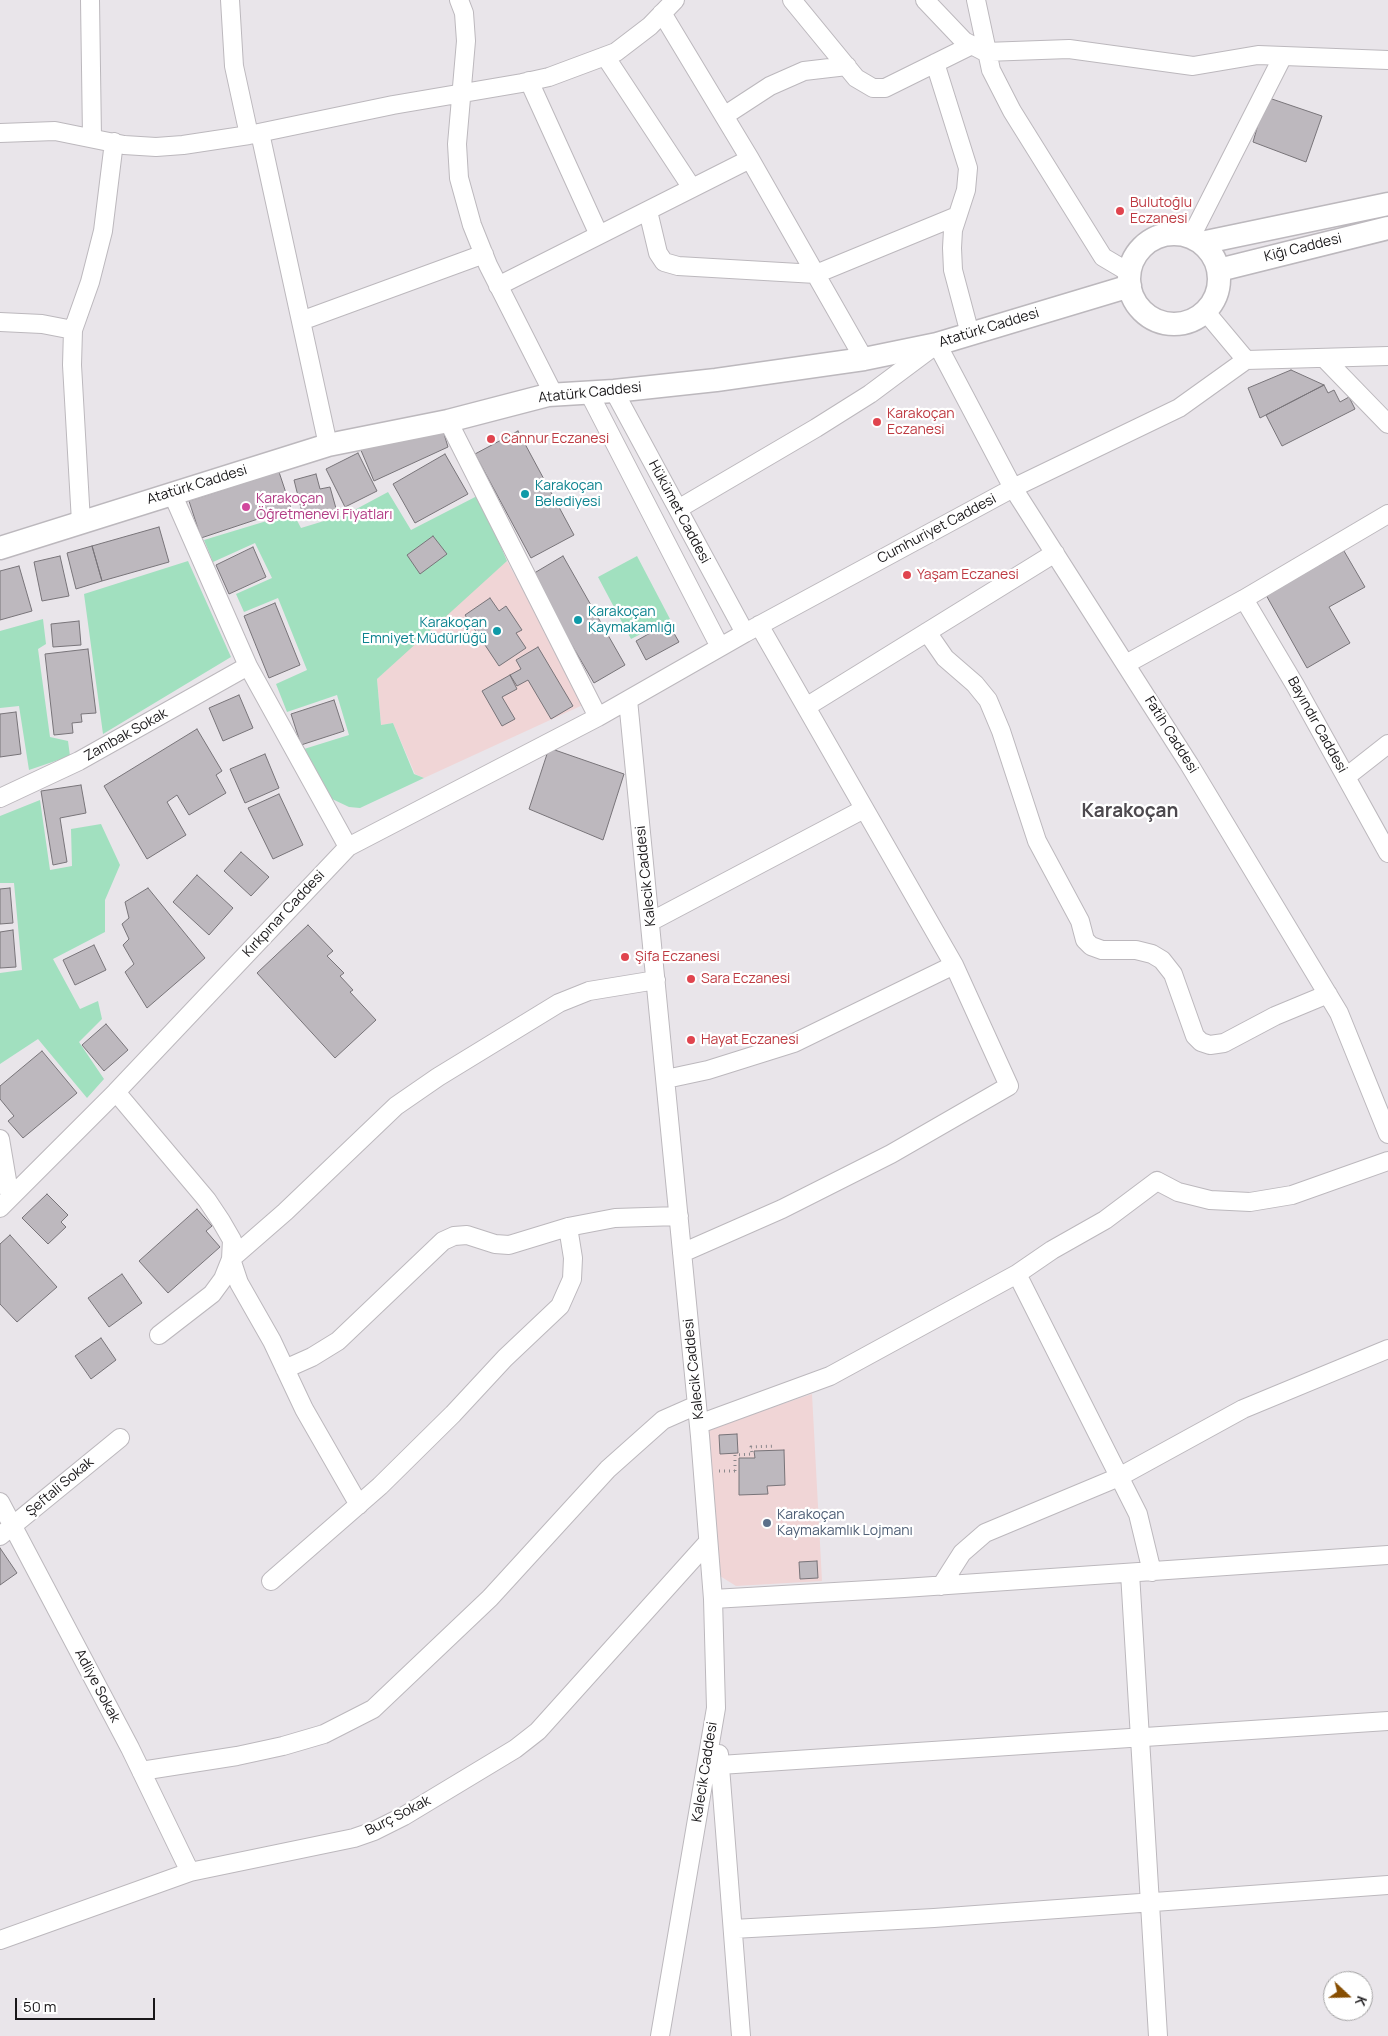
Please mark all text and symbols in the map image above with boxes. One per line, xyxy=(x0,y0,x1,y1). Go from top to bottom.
place label: Bulutoğlu Eczanesi xyxy=(1130,195,1192,228)
marker: Bulutoğlu Eczanesi xyxy=(1114,205,1126,217)
street label: Kiğı Caddesi xyxy=(1263,230,1343,266)
street label: Atatürk Caddesi xyxy=(937,305,1041,351)
street label: Atatürk Caddesi xyxy=(537,379,643,407)
place label: Karakoçan Eczanesi xyxy=(887,406,955,438)
marker: Karakoçan Eczanesi xyxy=(871,416,883,428)
place label: Cannur Eczanesi xyxy=(501,431,609,447)
marker: Cannur Eczanesi xyxy=(485,433,497,445)
street label: Hükümet Caddesi xyxy=(645,457,713,567)
street label: Atatürk Caddesi xyxy=(145,462,249,508)
place label: Karakoçan Belediyesi xyxy=(535,478,603,511)
marker: Karakoçan Belediyesi xyxy=(519,488,531,500)
place label: Karakoçan Öğretmenevi Fiyatları xyxy=(256,491,392,524)
street label: Cumhuriyet Caddesi xyxy=(875,491,999,567)
marker: Karakoçan Öğretmenevi Fiyatları xyxy=(240,501,252,513)
place label: Yaşam Eczanesi xyxy=(917,567,1019,583)
marker: Yaşam Eczanesi xyxy=(901,569,913,581)
place label: Karakoçan Kaymakamlığı xyxy=(588,604,675,636)
marker: Karakoçan Kaymakamlığı xyxy=(572,614,584,626)
place label: Karakoçan Emniyet Müdürlüğü xyxy=(362,615,487,648)
marker: Karakoçan Emniyet Müdürlüğü xyxy=(491,625,503,637)
street label: Bayındır Caddesi xyxy=(1284,674,1350,776)
street label: Fatih Caddesi xyxy=(1141,693,1201,777)
street label: Zambak Sokak xyxy=(81,705,171,765)
district label: Karakoçan xyxy=(1082,801,1178,823)
street label: Kalecik Caddesi xyxy=(632,825,660,927)
street label: Kırkpınar Caddesi xyxy=(240,867,328,961)
place label: Şifa Eczanesi xyxy=(635,949,720,965)
marker: Şifa Eczanesi xyxy=(619,951,631,963)
place label: Sara Eczanesi xyxy=(701,971,790,987)
marker: Sara Eczanesi xyxy=(685,973,697,985)
place label: Hayat Eczanesi xyxy=(701,1032,799,1048)
marker: Hayat Eczanesi xyxy=(685,1034,697,1046)
street label: Kalecik Caddesi xyxy=(680,1318,708,1420)
street label: Şeftali Sokak xyxy=(23,1454,97,1520)
place label: Karakoçan Kaymakamlık Lojmanı xyxy=(777,1507,913,1540)
marker: Karakoçan Kaymakamlık Lojmanı xyxy=(761,1517,773,1529)
street label: Adliye Sokak xyxy=(71,1647,123,1725)
street label: Kalecik Caddesi xyxy=(689,1721,721,1823)
street label: Burç Sokak xyxy=(363,1792,433,1840)
north arrow xyxy=(1323,1971,1373,2021)
scale bar xyxy=(18,1988,158,2020)
text: K xyxy=(1351,1994,1372,2009)
text: 50 m xyxy=(23,1996,57,2017)

